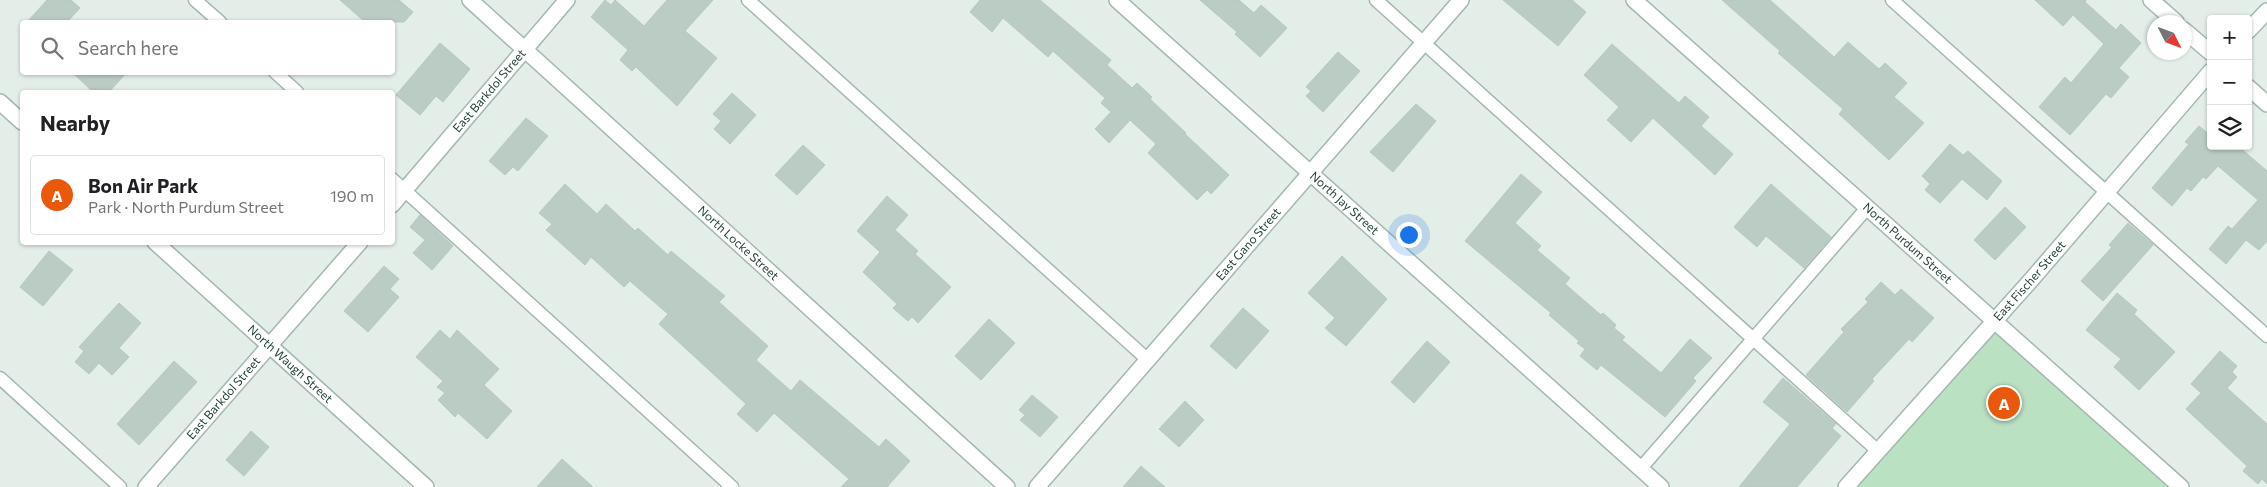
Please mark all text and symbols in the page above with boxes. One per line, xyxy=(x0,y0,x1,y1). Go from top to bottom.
north arrow xyxy=(2147,15,2192,60)
map controls xyxy=(2207,15,2252,150)
button: + xyxy=(2207,15,2252,60)
search box xyxy=(20,20,395,75)
icon: search xyxy=(38,34,66,62)
text: Search here xyxy=(78,36,178,59)
street label: East Barkdol Street xyxy=(449,46,528,135)
button: − xyxy=(2207,60,2252,105)
button: layers xyxy=(2207,105,2252,150)
text: Nearby xyxy=(40,110,110,135)
street label: North Jay Street xyxy=(1308,168,1382,237)
text: Bon Air Park xyxy=(88,174,198,197)
text: A xyxy=(51,186,63,205)
text: 190 m xyxy=(330,186,374,205)
text: Park · North Purdum Street xyxy=(88,197,284,216)
street label: North Purdum Street xyxy=(1861,199,1955,286)
street label: North Locke Street xyxy=(696,202,782,283)
street label: East Gano Street xyxy=(1212,204,1283,283)
your location xyxy=(1396,222,1422,248)
street label: East Fischer Street xyxy=(1990,237,2068,323)
street label: North Waugh Street xyxy=(245,321,336,405)
street label: East Barkdol Street xyxy=(183,353,263,441)
pin: A xyxy=(1988,384,2020,422)

